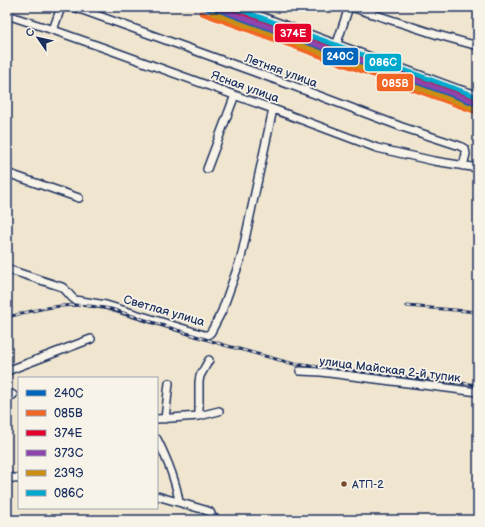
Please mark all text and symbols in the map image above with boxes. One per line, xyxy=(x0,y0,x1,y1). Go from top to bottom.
north arrow xyxy=(18,18,58,58)
line badge: 374Е xyxy=(274,23,312,43)
text: С xyxy=(23,26,38,39)
text: 374Е xyxy=(280,27,306,40)
line badge: 240С xyxy=(322,47,359,66)
text: 240С xyxy=(326,50,354,63)
street label: Летняя улица xyxy=(242,51,319,91)
line badge: 086С xyxy=(364,53,402,72)
text: 086С xyxy=(369,56,397,69)
street label: Ясная улица xyxy=(209,68,281,106)
line badge: 085В xyxy=(376,73,414,92)
text: 085В xyxy=(382,77,408,90)
street label: Светлая улица xyxy=(122,292,206,330)
street label: улица Майская 2-й тупик xyxy=(319,354,462,386)
legend xyxy=(18,377,158,509)
text: 240С xyxy=(54,386,83,401)
text: 085В xyxy=(54,406,83,421)
text: 374Е xyxy=(54,426,83,441)
text: 373C xyxy=(54,446,84,461)
text: 239Э xyxy=(54,466,83,481)
place label: АТП-2 xyxy=(351,478,384,491)
marker: АТП-2 xyxy=(339,479,349,489)
text: 086С xyxy=(54,486,84,501)

